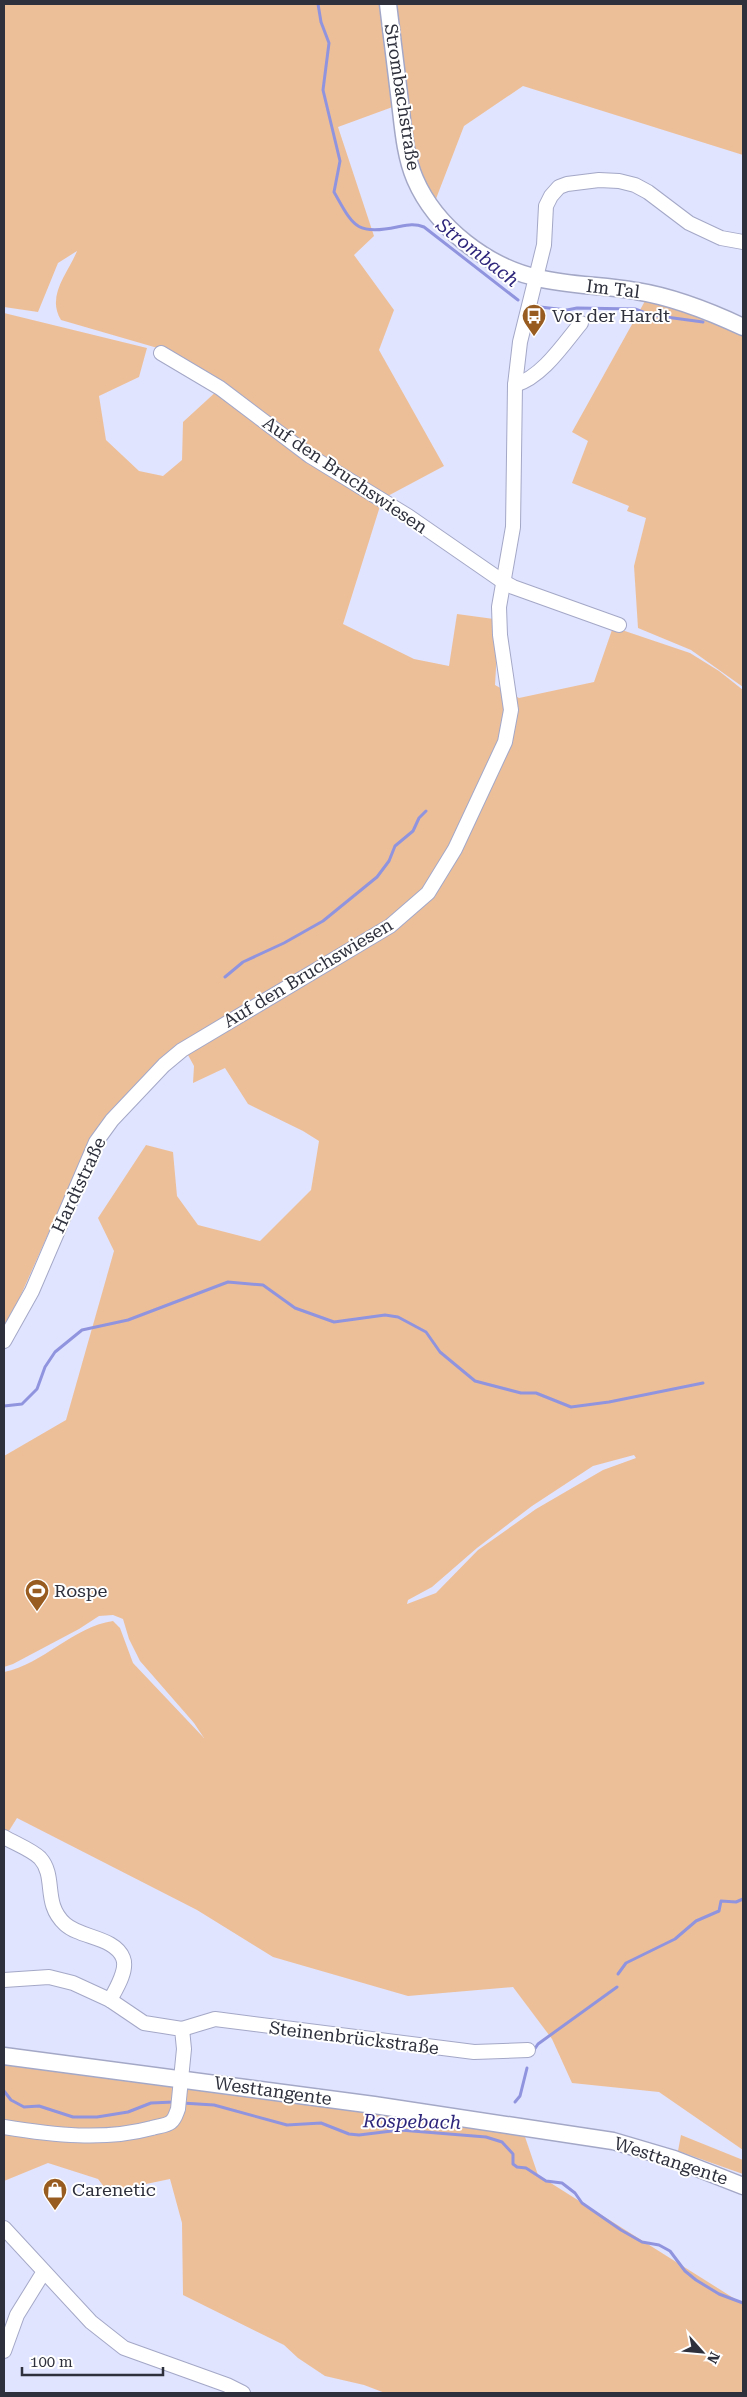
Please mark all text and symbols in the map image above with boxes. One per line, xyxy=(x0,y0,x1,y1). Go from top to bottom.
street label: Strombachstraße xyxy=(381,22,424,172)
water label: Strombach xyxy=(431,212,523,292)
street label: Im Tal xyxy=(585,275,642,302)
bus stop icon: Vor der Hardt xyxy=(521,303,547,337)
place label: Vor der Hardt xyxy=(552,305,670,326)
street label: Auf den Bruchswiesen xyxy=(259,412,432,538)
street label: Auf den Bruchswiesen xyxy=(219,913,397,1032)
street label: Hardtstraße xyxy=(47,1133,110,1236)
sports icon: Rospe xyxy=(24,1578,50,1612)
place label: Rospe xyxy=(54,1580,108,1601)
street label: Steinenbrückstraße xyxy=(268,2017,440,2058)
street label: Westtangente xyxy=(213,2072,333,2109)
water label: Rospebach xyxy=(362,2109,461,2134)
street label: Westtangente xyxy=(612,2132,731,2189)
shop icon: Carenetic xyxy=(42,2177,68,2211)
place label: Carenetic xyxy=(72,2179,156,2200)
north arrow xyxy=(677,2327,727,2377)
scale bar xyxy=(22,2344,164,2376)
text: N xyxy=(704,2349,723,2367)
text: 100 m xyxy=(30,2353,73,2371)

